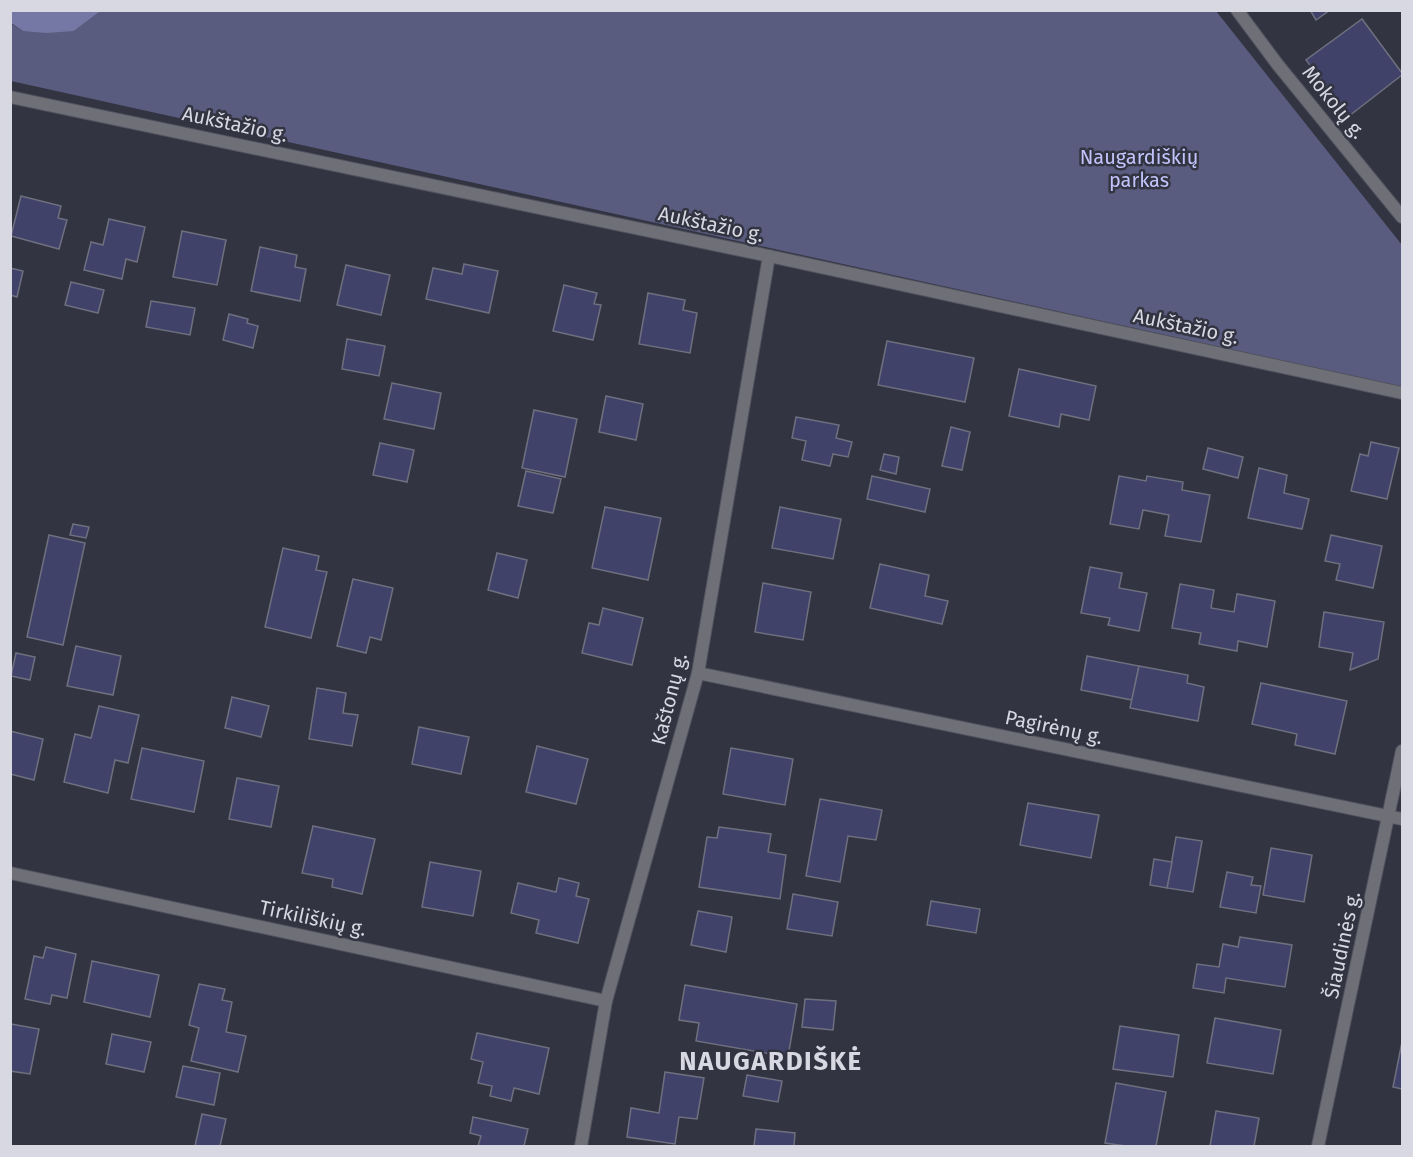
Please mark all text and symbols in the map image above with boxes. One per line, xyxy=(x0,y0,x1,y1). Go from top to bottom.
street label: Mokolų g. xyxy=(1297,61,1371,143)
street label: Aukštažio g. xyxy=(180,101,290,147)
park label: Naugardiškių parkas xyxy=(1080,145,1198,192)
street label: Aukštažio g. xyxy=(656,201,766,247)
street label: Aukštažio g. xyxy=(1131,303,1241,349)
street label: Kaštonų g. xyxy=(646,650,692,748)
street label: Pagirėnų g. xyxy=(1003,705,1105,749)
street label: Šiaudinės g. xyxy=(1319,889,1365,1001)
street label: Tirkiliškių g. xyxy=(257,895,369,941)
district label: NAUGARDIŠKĖ xyxy=(679,1045,863,1077)

